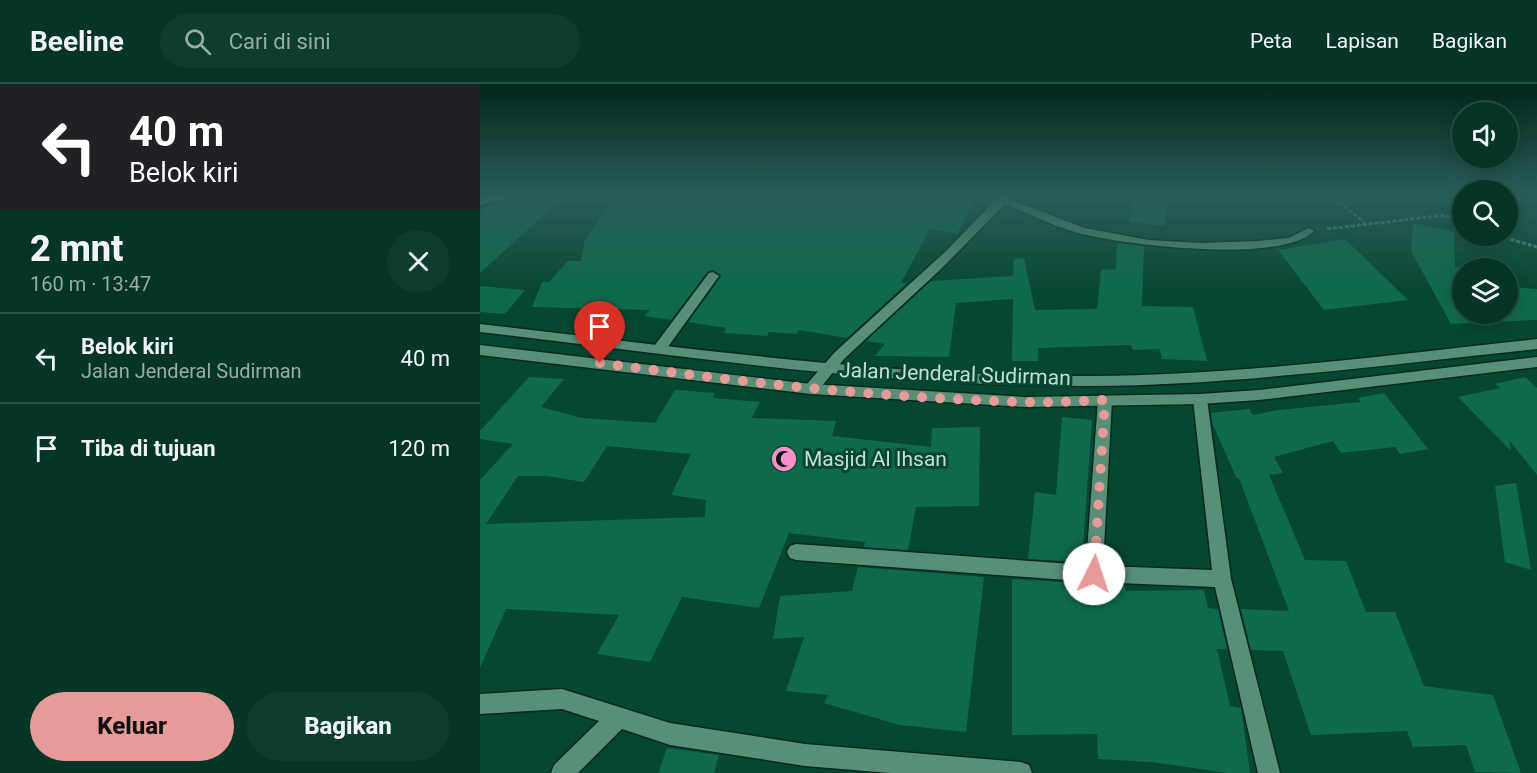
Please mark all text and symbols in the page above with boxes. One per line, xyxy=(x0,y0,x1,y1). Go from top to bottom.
search box xyxy=(160,14,580,68)
text: Beeline xyxy=(30,25,124,58)
icon: search xyxy=(181,25,214,58)
text: Cari di sini xyxy=(229,29,331,54)
text: Peta xyxy=(1250,29,1292,53)
text: Lapisan xyxy=(1325,29,1399,53)
text: Bagikan xyxy=(1432,29,1507,53)
map controls xyxy=(1452,102,1518,324)
button: sound xyxy=(1452,102,1518,168)
text: 40 m xyxy=(129,107,224,156)
icon: left xyxy=(30,108,108,186)
text: Belok kiri xyxy=(129,157,238,189)
button: search xyxy=(1452,180,1518,246)
text: 2 mnt xyxy=(30,228,123,270)
button: close xyxy=(387,230,450,293)
button: layers xyxy=(1452,258,1518,324)
text: 160 m · 13:47 xyxy=(30,272,151,296)
pin xyxy=(574,301,625,363)
icon: arrive xyxy=(583,310,616,343)
text: Belok kiri xyxy=(81,334,174,359)
icon: left xyxy=(30,342,63,375)
text: 40 m xyxy=(401,346,450,371)
street label: Jalan Jenderal Sudirman xyxy=(839,358,1071,390)
text: Jalan Jenderal Sudirman xyxy=(81,359,302,383)
icon: arrive xyxy=(30,432,63,465)
text: Tiba di tujuan xyxy=(81,436,216,461)
text: 120 m xyxy=(388,436,450,461)
mosque icon: Masjid Al Ihsan xyxy=(769,444,799,474)
place label: Masjid Al Ihsan xyxy=(804,447,947,471)
position arrow xyxy=(1062,542,1126,606)
button: Keluar xyxy=(30,692,234,761)
button: Bagikan xyxy=(246,692,450,761)

